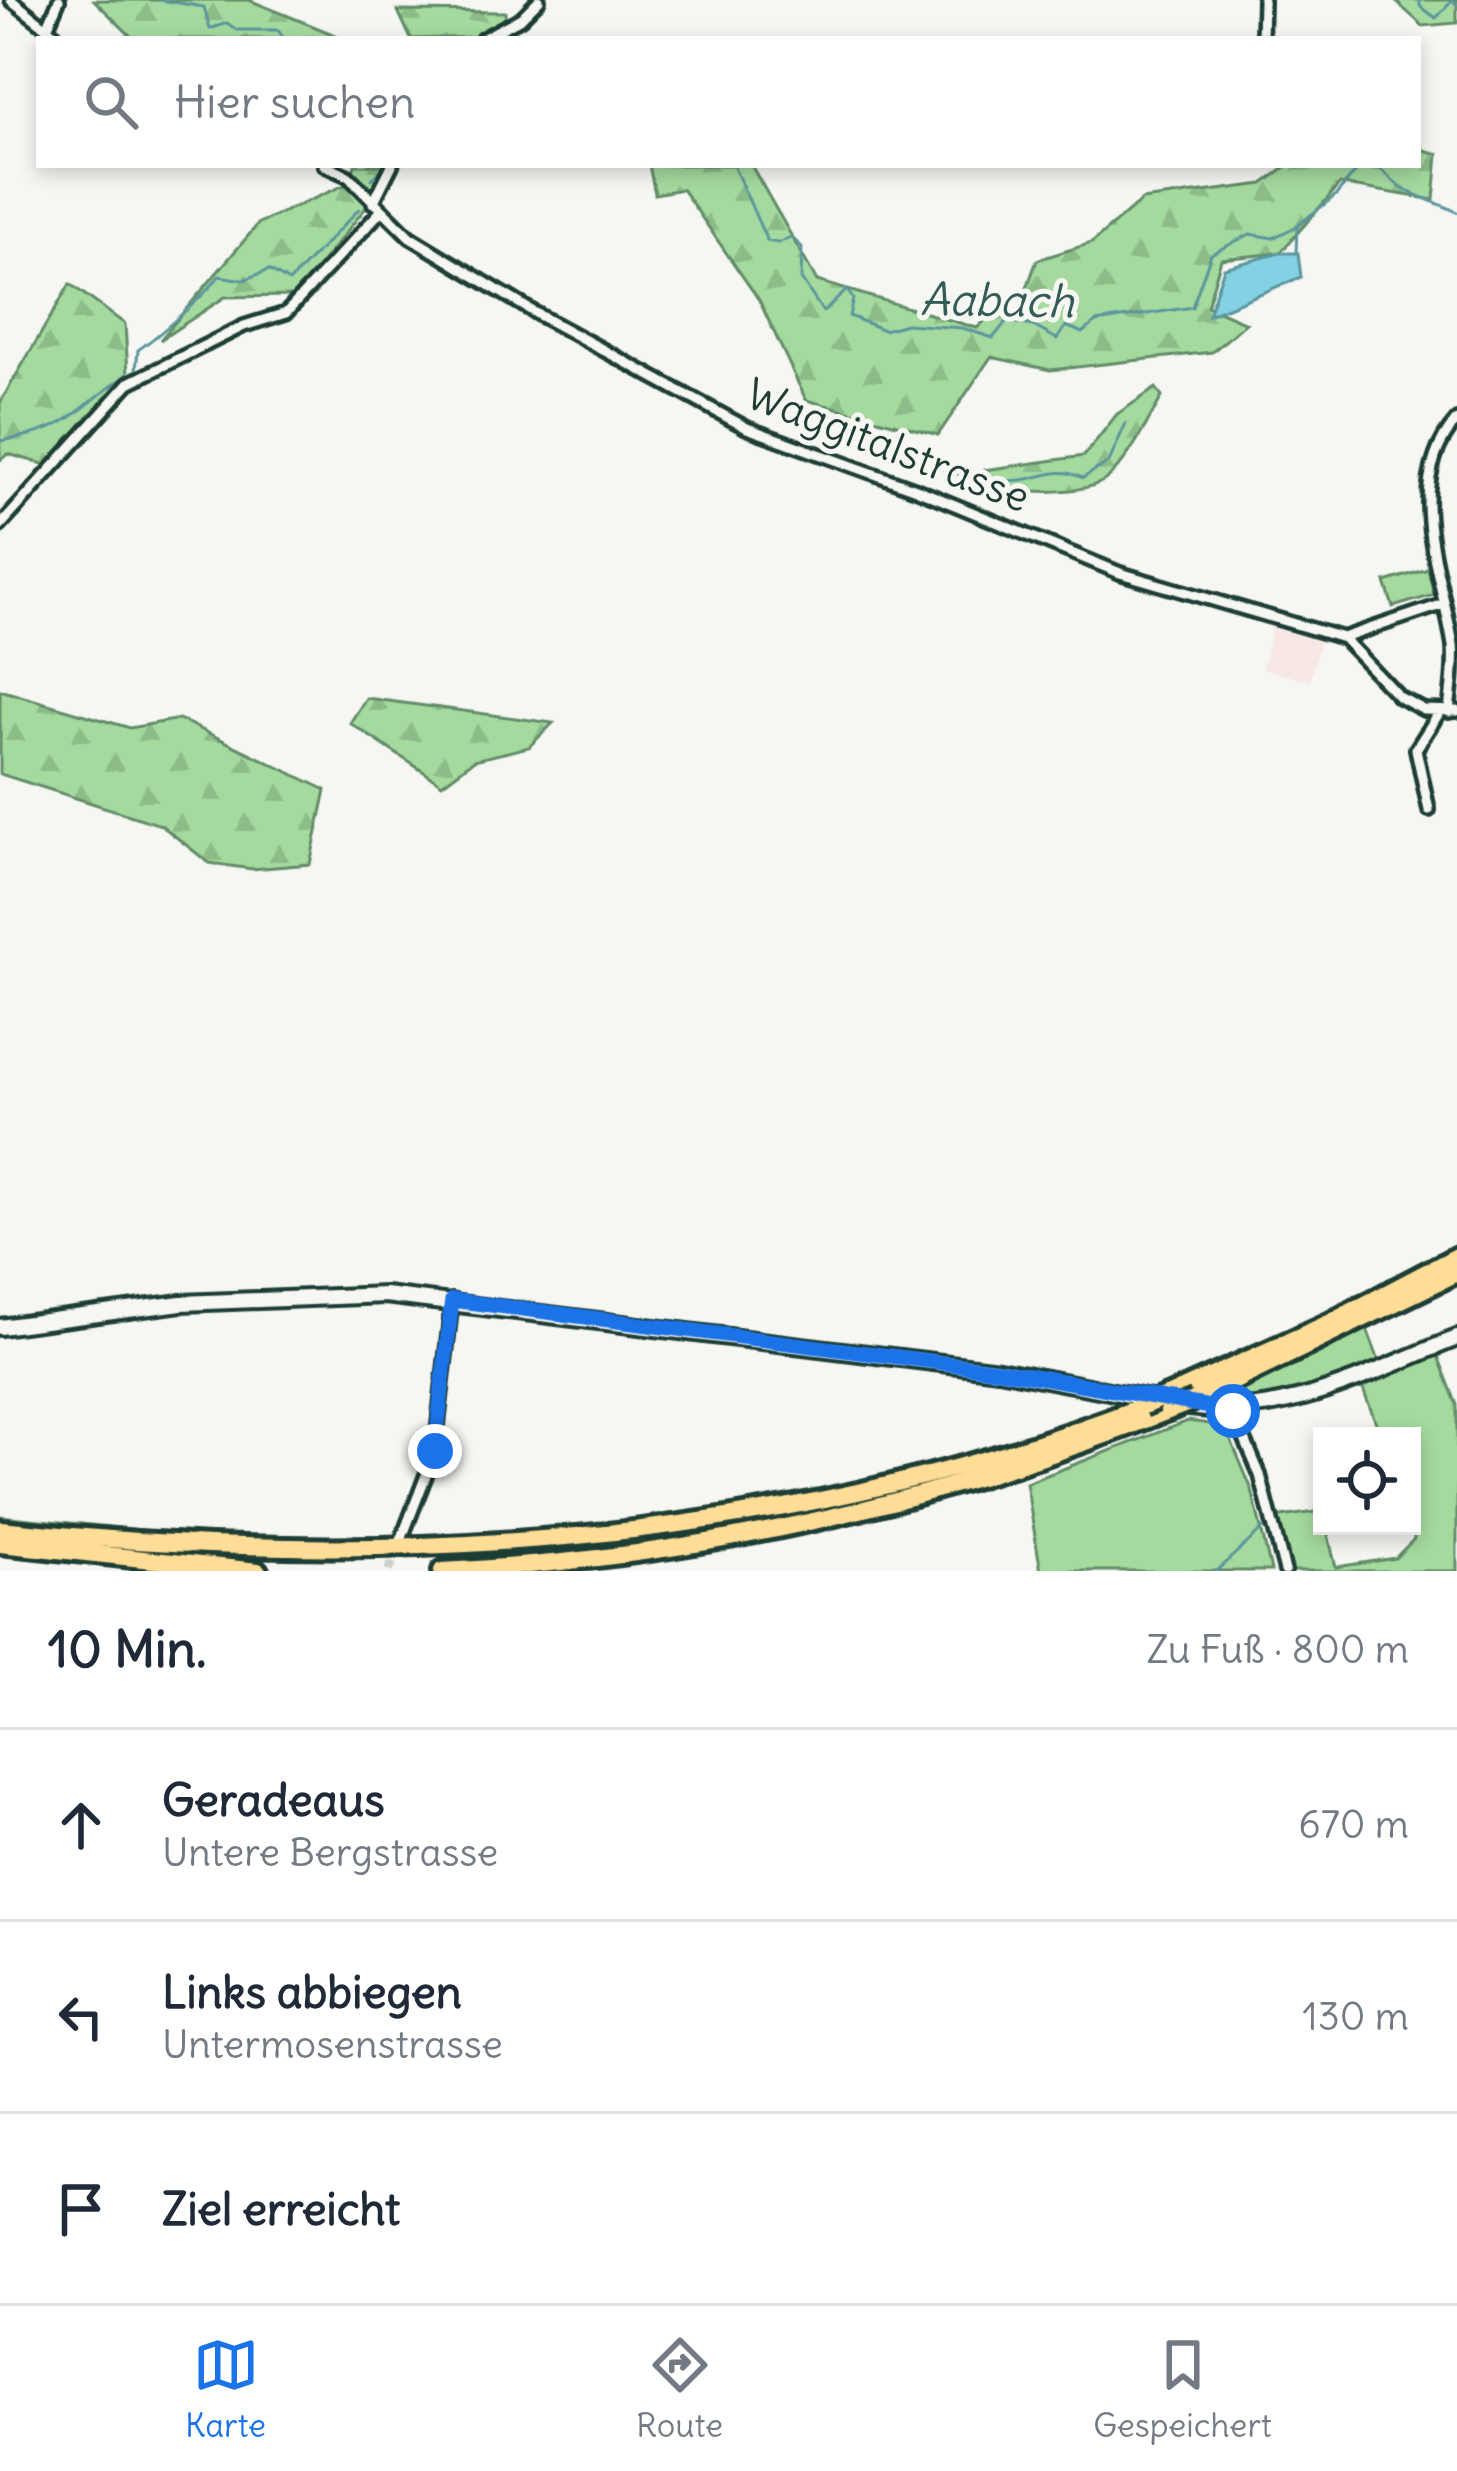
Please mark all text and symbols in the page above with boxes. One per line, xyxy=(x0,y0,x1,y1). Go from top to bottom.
search box xyxy=(36,36,1421,168)
icon: search xyxy=(78,69,144,135)
text: Hier suchen xyxy=(174,74,415,130)
water label: Aabach xyxy=(920,271,1075,329)
street label: Waggitalstrasse xyxy=(739,367,1037,523)
route start xyxy=(1206,1384,1260,1438)
route end xyxy=(408,1424,462,1478)
map controls xyxy=(1313,1427,1421,1535)
button: locate xyxy=(1313,1427,1421,1535)
text: 10 Min. xyxy=(48,1617,207,1681)
text: Zu Fuß · 800 m xyxy=(1147,1625,1409,1674)
text: Geradeaus xyxy=(162,1772,385,1828)
icon: ahead xyxy=(48,1792,114,1858)
text: 670 m xyxy=(1298,1800,1409,1849)
text: Untere Bergstrasse xyxy=(162,1828,498,1877)
text: Links abbiegen xyxy=(162,1964,462,2020)
icon: left xyxy=(48,1984,114,2050)
text: 130 m xyxy=(1302,1992,1409,2041)
text: Untermosenstrasse xyxy=(162,2020,503,2069)
icon: arrive xyxy=(48,2176,114,2242)
text: Ziel erreicht xyxy=(162,2181,400,2237)
tab: Karte xyxy=(185,2332,266,2446)
tab: Route xyxy=(636,2332,723,2446)
tab: Gespeichert xyxy=(1093,2332,1272,2446)

